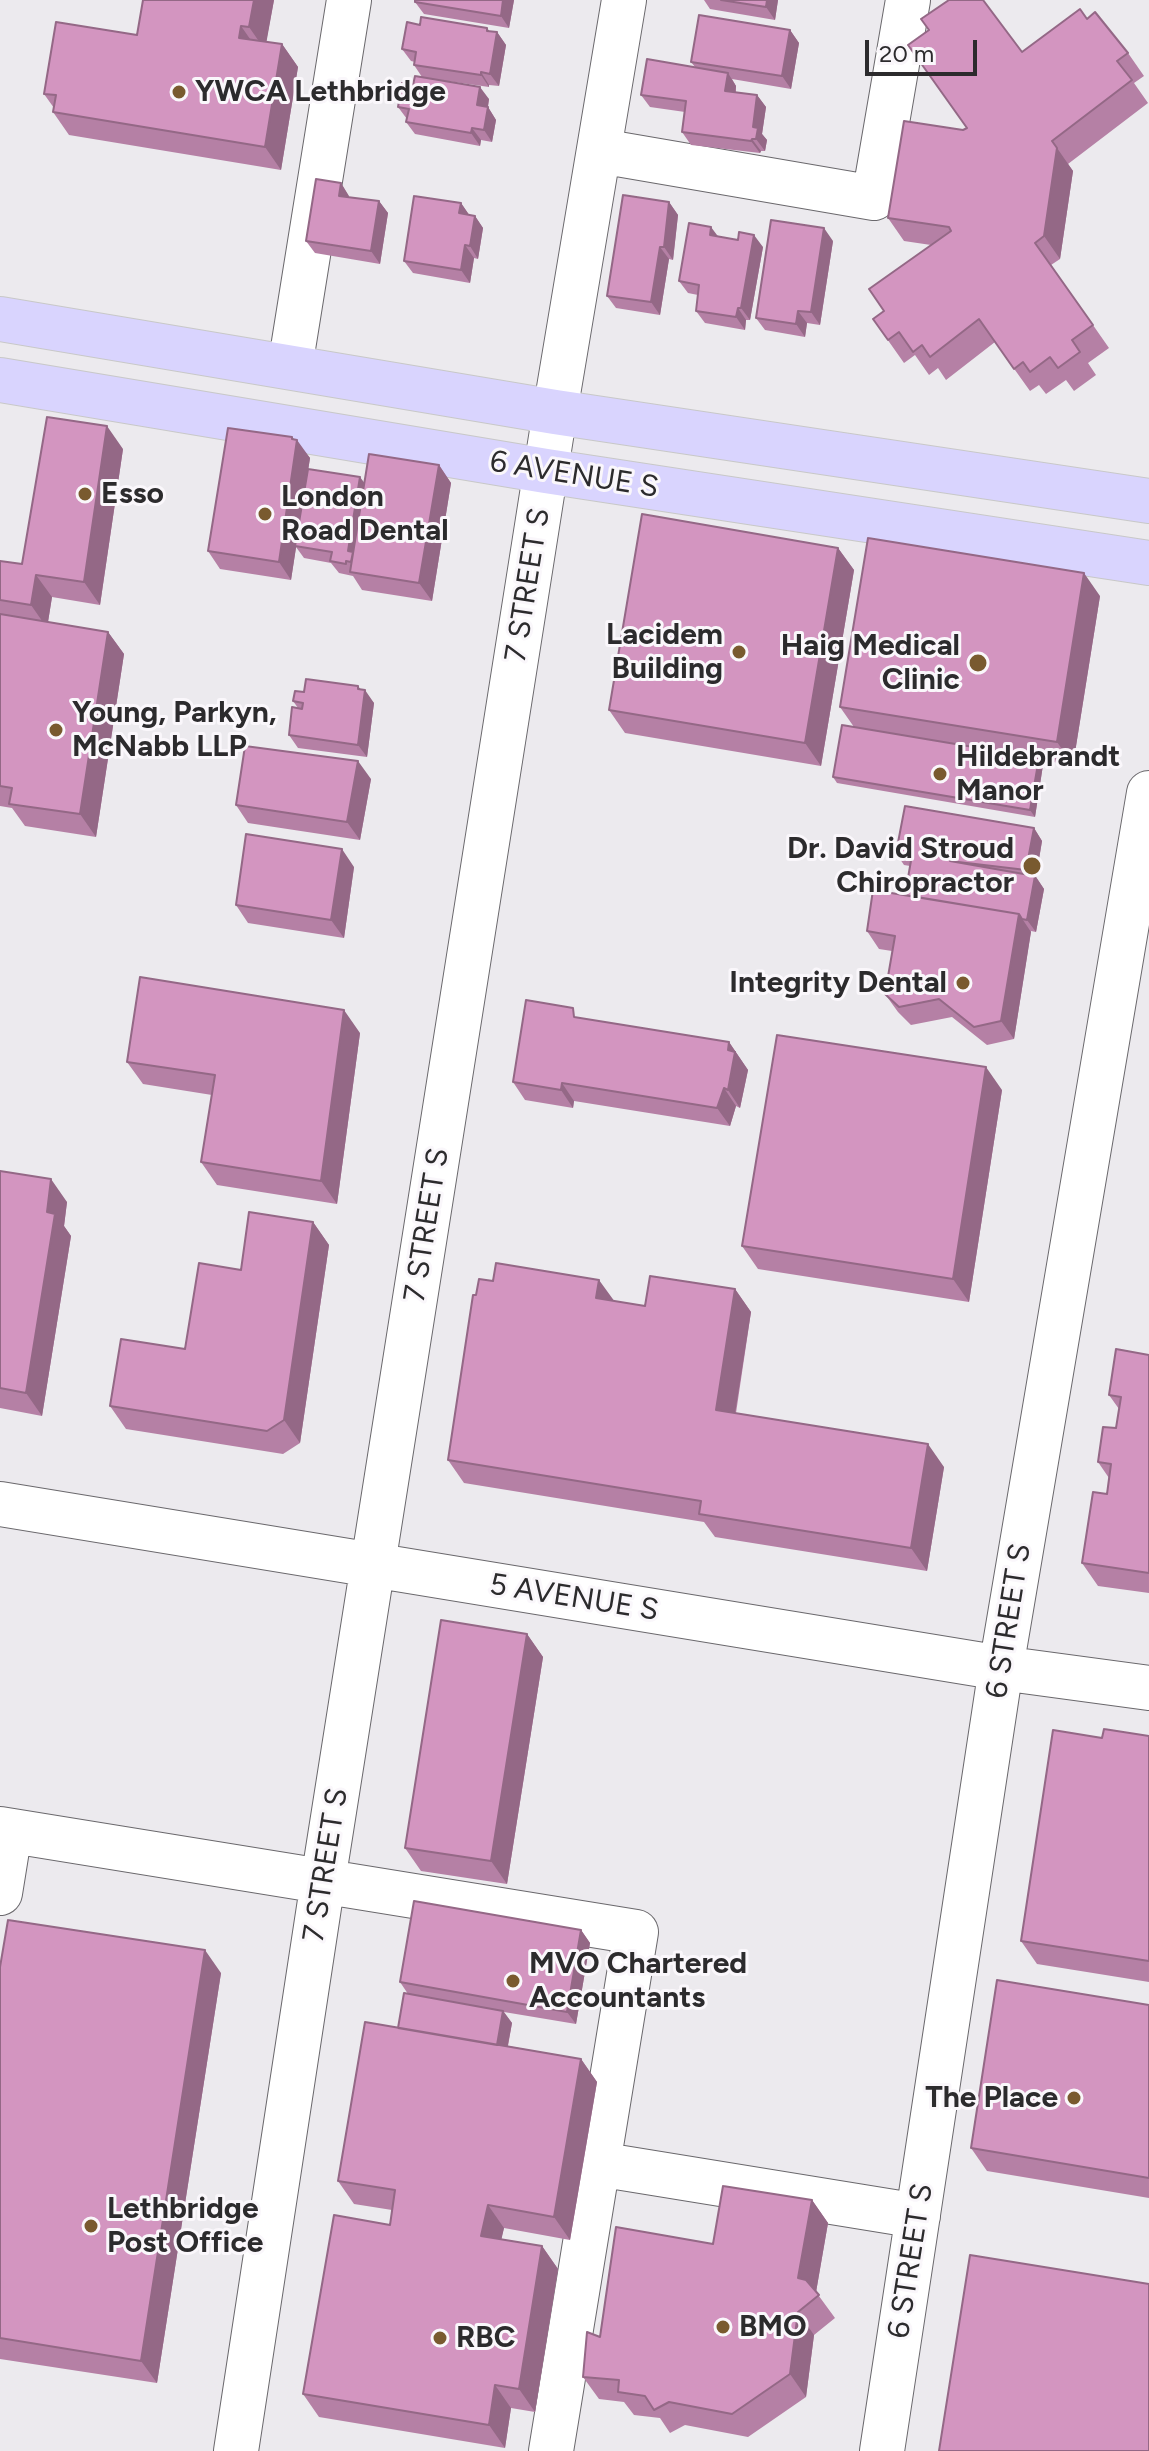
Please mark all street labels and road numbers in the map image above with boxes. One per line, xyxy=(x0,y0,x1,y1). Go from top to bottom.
street label: 6 AVENUE S xyxy=(487,444,661,506)
street label: 7 STREET S xyxy=(498,506,558,664)
street label: 7 STREET S xyxy=(397,1146,457,1304)
street label: 6 STREET S xyxy=(979,1541,1039,1701)
street label: 5 AVENUE S xyxy=(487,1567,661,1629)
street label: 7 STREET S xyxy=(296,1786,356,1944)
street label: 6 STREET S xyxy=(881,2181,941,2341)

